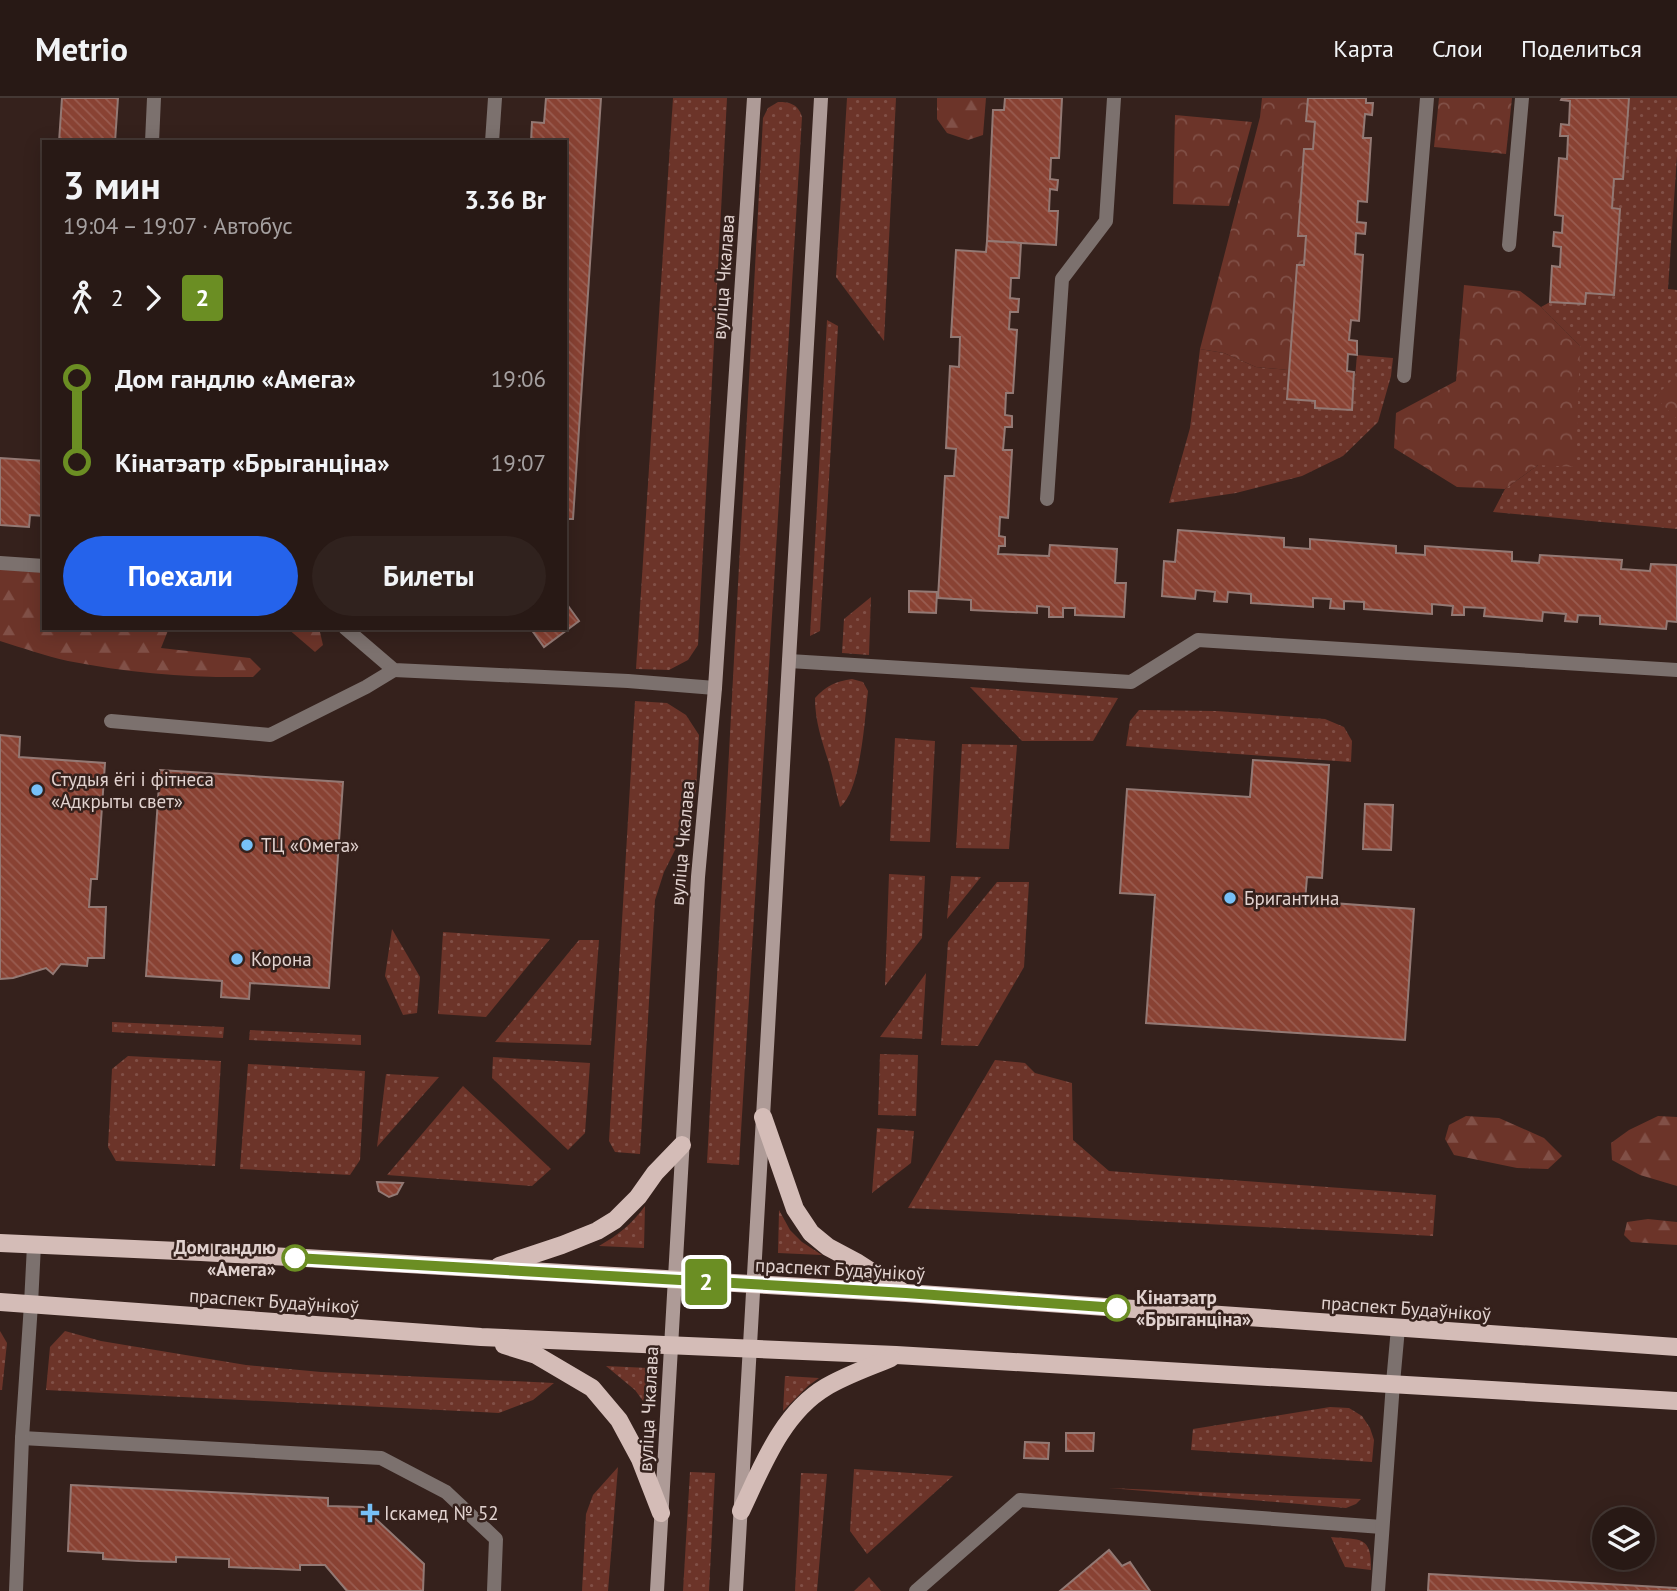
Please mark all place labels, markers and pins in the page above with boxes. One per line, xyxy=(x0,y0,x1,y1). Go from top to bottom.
place label: Студыя ёгі і фітнеса «Адкрыты свет» xyxy=(51,767,214,813)
marker: Студыя ёгі і фітнеса «Адкрыты свет» xyxy=(29,782,45,798)
place label: ТЦ «Омега» xyxy=(261,833,359,857)
marker: ТЦ «Омега» xyxy=(239,837,255,853)
place label: Бригантина xyxy=(1244,886,1339,910)
marker: Бригантина xyxy=(1222,890,1238,906)
place label: Корона xyxy=(251,947,312,971)
marker: Корона xyxy=(229,951,245,967)
place label: Дом гандлю «Амега» xyxy=(174,1235,276,1281)
marker: Дом гандлю «Амега» xyxy=(282,1245,308,1271)
place label: Кінатэатр «Брыганціна» xyxy=(1136,1285,1251,1331)
marker: Кінатэатр «Брыганціна» xyxy=(1104,1295,1130,1321)
place label: Іскамед № 52 xyxy=(384,1501,499,1525)
marker: Іскамед № 52 xyxy=(362,1505,378,1521)

